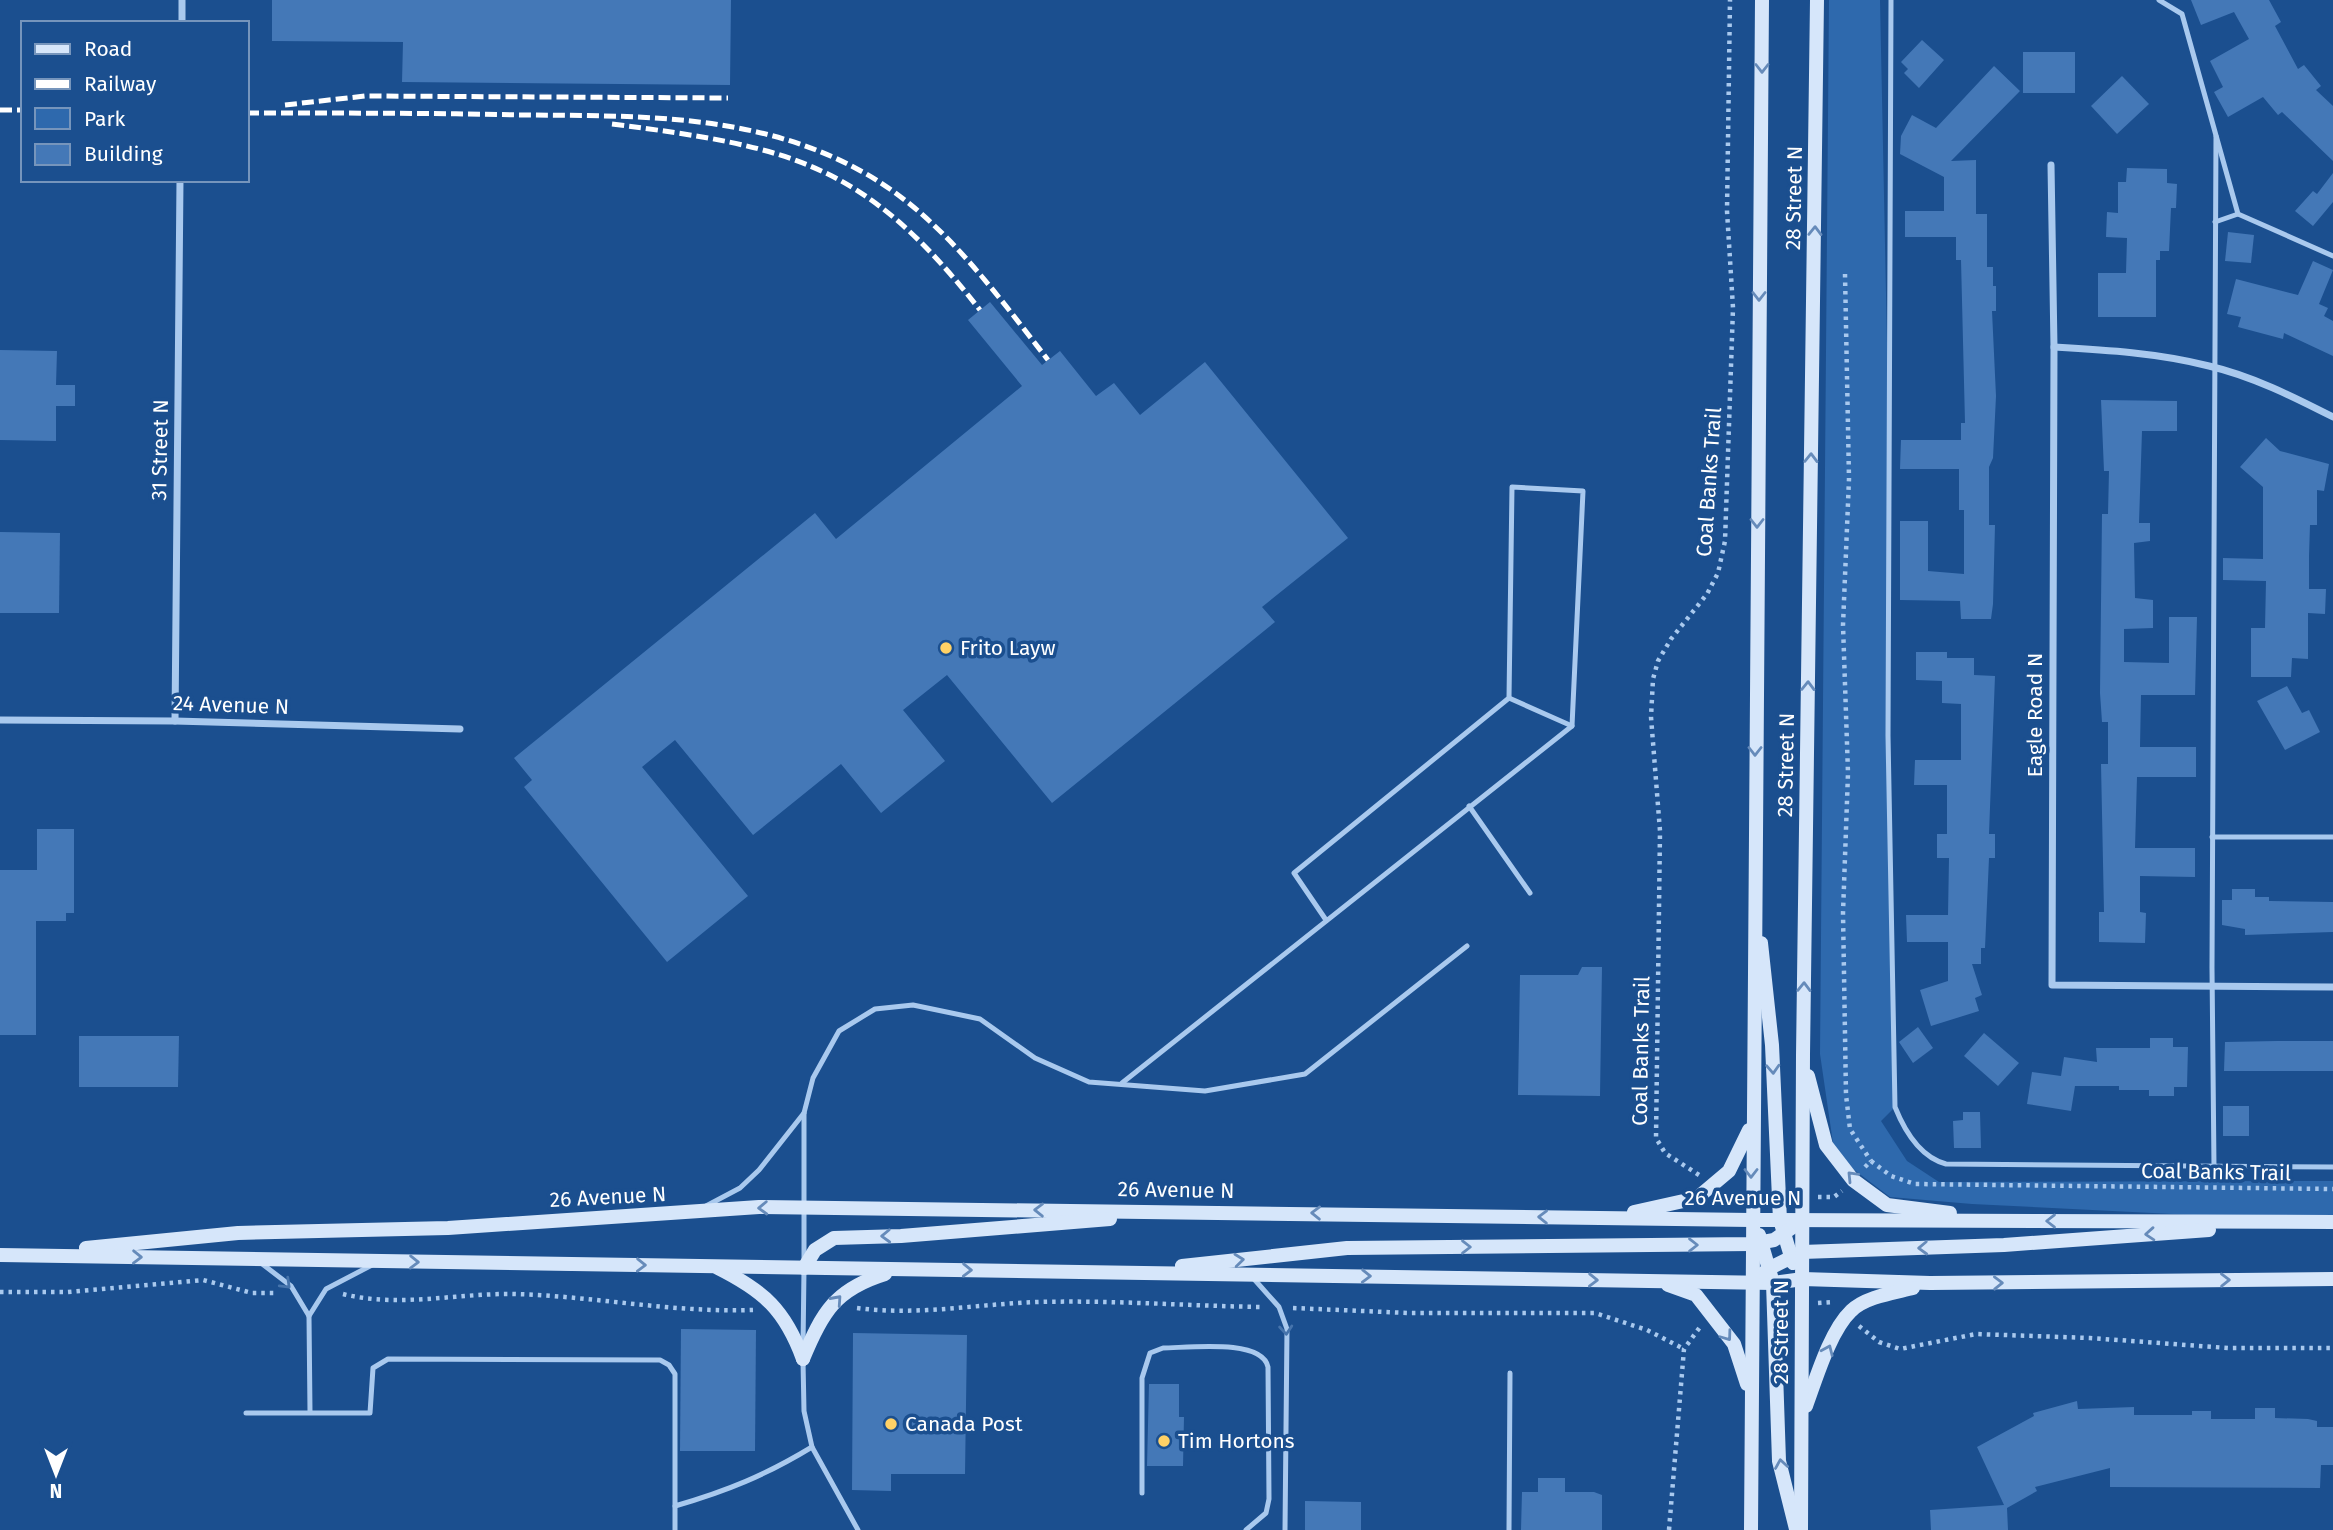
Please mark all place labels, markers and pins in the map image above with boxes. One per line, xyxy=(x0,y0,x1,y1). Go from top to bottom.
place label: Frito Layw xyxy=(960,635,1055,661)
marker: Frito Layw xyxy=(938,640,954,656)
place label: Canada Post xyxy=(905,1411,1023,1437)
marker: Canada Post xyxy=(883,1416,899,1432)
place label: Tim Hortons xyxy=(1178,1428,1295,1454)
marker: Tim Hortons xyxy=(1156,1433,1172,1449)

